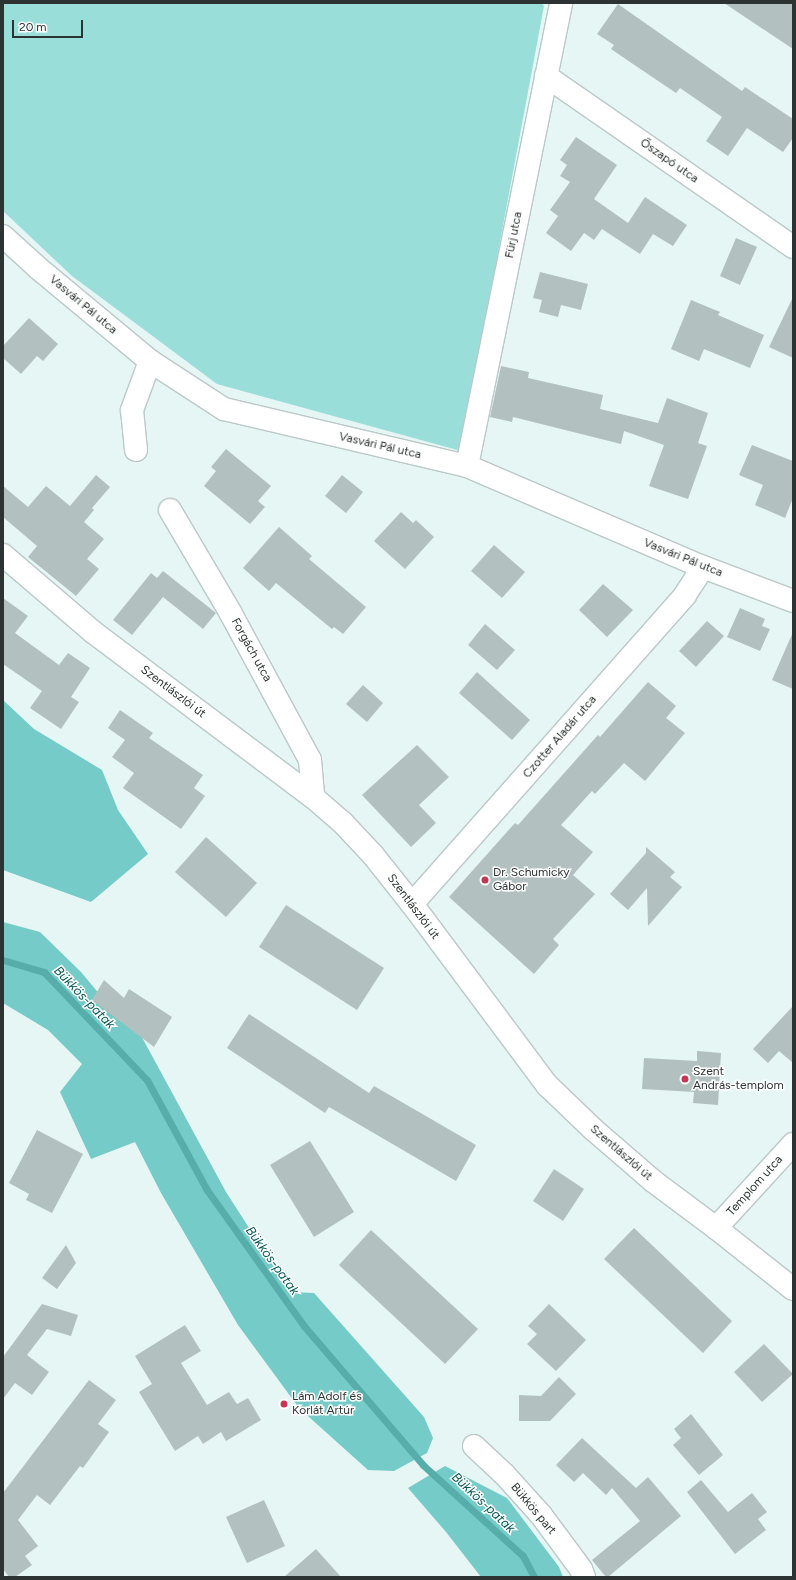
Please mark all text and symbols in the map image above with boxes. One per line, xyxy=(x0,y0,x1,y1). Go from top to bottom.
scale bar xyxy=(14,12,85,38)
text: 20 m xyxy=(19,20,47,34)
street label: Őszapó utca xyxy=(637,136,701,186)
street label: Fürj utca xyxy=(502,210,526,260)
street label: Vasvári Pál utca xyxy=(46,273,120,337)
street label: Vasvári Pál utca xyxy=(337,430,423,462)
street label: Vasvári Pál utca xyxy=(641,536,725,580)
street label: Forgách utca xyxy=(228,616,274,684)
street label: Szentlászlói út xyxy=(138,663,208,721)
street label: Czotter Aladár utca xyxy=(520,693,600,781)
place label: Dr. Schumicky Gábor xyxy=(493,866,570,894)
street label: Szentlászlói út xyxy=(384,872,442,942)
marker: Dr. Schumicky Gábor xyxy=(480,875,490,885)
water label: Bükkös-patak xyxy=(50,963,118,1033)
place label: Szent András-templom xyxy=(693,1065,784,1093)
marker: Szent András-templom xyxy=(680,1074,690,1084)
street label: Szentlászlói út xyxy=(587,1122,655,1184)
street label: Templom utca xyxy=(724,1153,786,1219)
water label: Bükkös-patak xyxy=(242,1224,302,1298)
place label: Lám Adolf és Korlát Artúr xyxy=(292,1390,362,1418)
marker: Lám Adolf és Korlát Artúr xyxy=(279,1399,289,1409)
water label: Bükkös-patak xyxy=(448,1470,518,1536)
street label: Bükkös part xyxy=(507,1480,559,1538)

